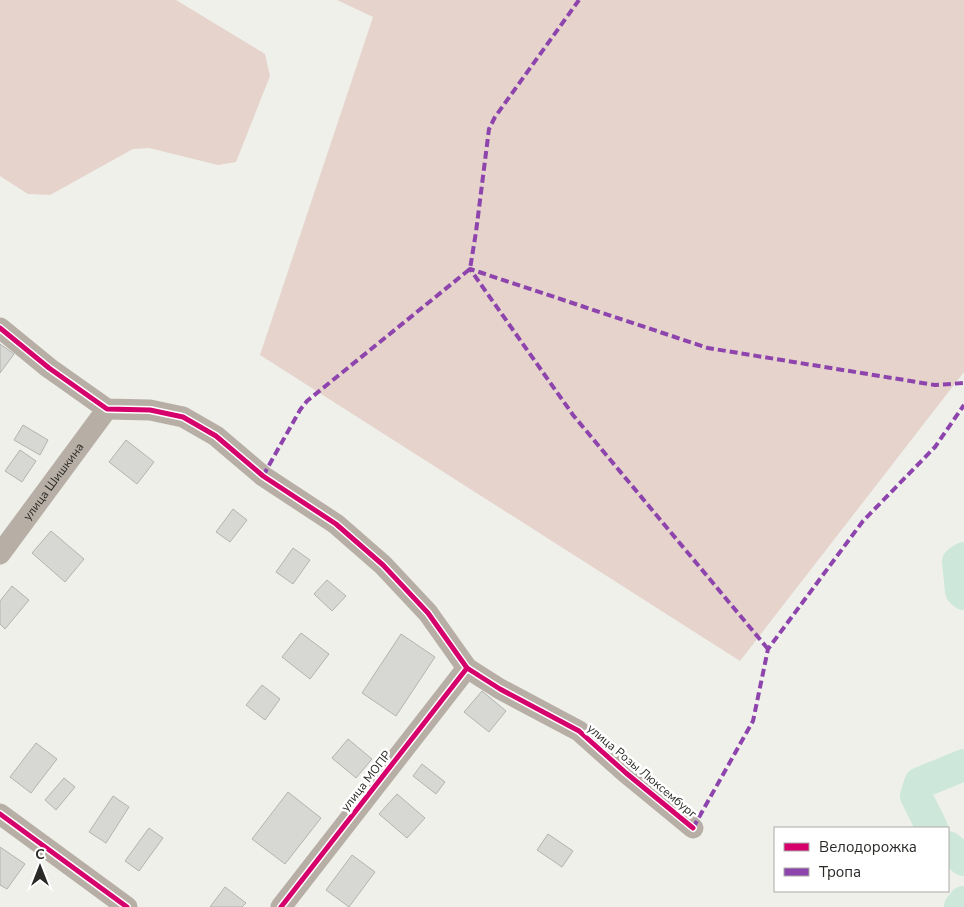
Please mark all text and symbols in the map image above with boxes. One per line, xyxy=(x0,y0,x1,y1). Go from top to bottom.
street label: улица Шишкина xyxy=(19,440,87,524)
street label: улица Розы Люксембург xyxy=(584,720,701,822)
street label: улица МОПР xyxy=(337,747,395,815)
legend xyxy=(774,827,949,892)
text: Велодорожка xyxy=(819,837,917,857)
north arrow xyxy=(15,842,65,892)
text: С xyxy=(35,845,45,864)
text: Тропа xyxy=(819,862,861,882)

